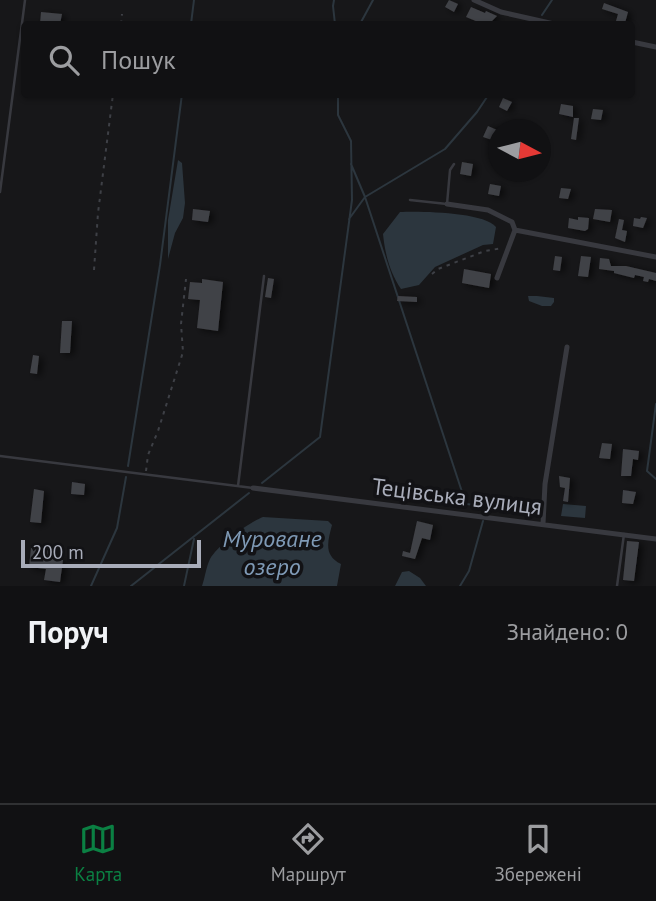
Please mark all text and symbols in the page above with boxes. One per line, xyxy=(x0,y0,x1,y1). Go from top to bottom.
search box xyxy=(21,21,635,98)
icon: search xyxy=(45,41,83,79)
text: Пошук xyxy=(101,43,176,76)
north arrow xyxy=(488,119,551,182)
street label: Тецівська вулиця xyxy=(370,471,544,521)
water label: Муроване озеро xyxy=(222,523,322,582)
scale bar xyxy=(21,537,201,569)
text: 200 m xyxy=(32,540,84,564)
text: Поруч xyxy=(28,612,109,651)
text: Знайдено: 0 xyxy=(507,617,628,646)
tab: Карта xyxy=(74,820,122,886)
tab: Маршрут xyxy=(271,820,346,886)
tab: Збережені xyxy=(494,820,582,886)

